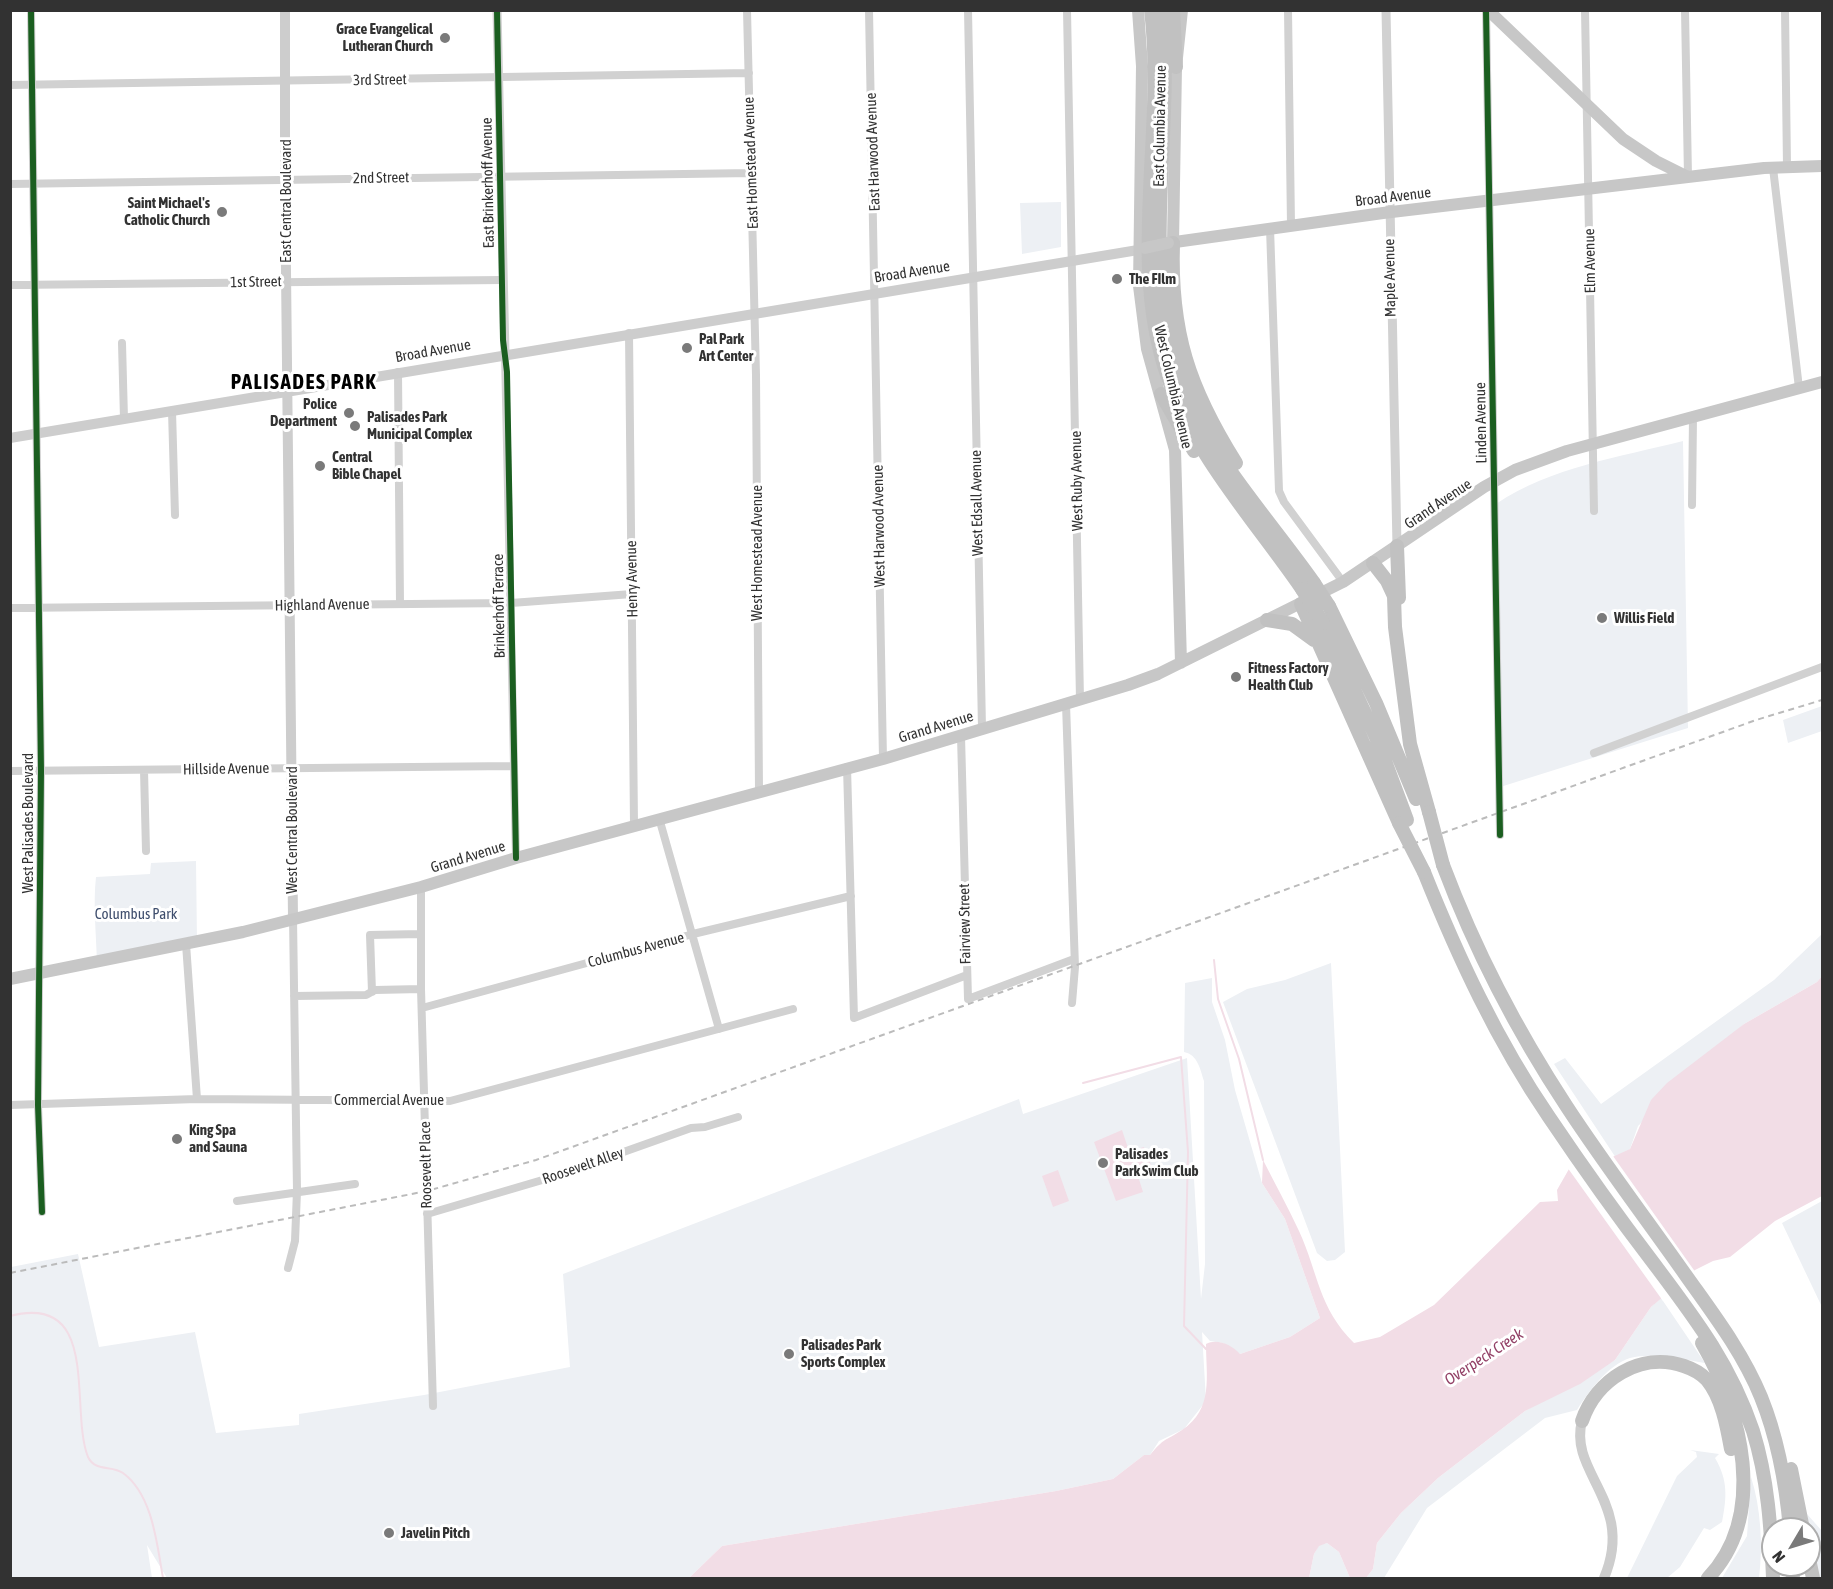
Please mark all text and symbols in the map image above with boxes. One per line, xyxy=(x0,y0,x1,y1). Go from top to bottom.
place label: Grace Evangelical Lutheran Church xyxy=(336,20,433,55)
marker: Grace Evangelical Lutheran Church xyxy=(438,31,452,45)
street label: East Columbia Avenue xyxy=(1150,65,1170,187)
street label: 3rd Street xyxy=(353,71,407,89)
street label: East Harwood Avenue xyxy=(862,92,884,212)
street label: East Homestead Avenue xyxy=(740,97,762,229)
street label: East Brinkerhoff Avenue xyxy=(478,117,498,249)
street label: East Central Boulevard xyxy=(277,139,295,263)
street label: 2nd Street xyxy=(353,169,409,187)
street label: Broad Avenue xyxy=(1354,183,1432,211)
place label: Saint Michael's Catholic Church xyxy=(124,194,210,229)
marker: Saint Michael's Catholic Church xyxy=(215,205,229,219)
street label: Elm Avenue xyxy=(1580,228,1600,294)
street label: Maple Avenue xyxy=(1380,239,1400,317)
street label: Broad Avenue xyxy=(873,257,951,287)
place label: The FIlm xyxy=(1129,270,1176,288)
marker: The FIlm xyxy=(1110,272,1124,286)
street label: 1st Street xyxy=(230,273,282,291)
street label: West Columbia Avenue xyxy=(1150,324,1196,450)
place label: Pal Park Art Center xyxy=(699,330,753,365)
street label: Broad Avenue xyxy=(394,336,472,366)
marker: Pal Park Art Center xyxy=(680,341,694,355)
district label: PALISADES PARK xyxy=(231,369,377,395)
street label: Linden Avenue xyxy=(1471,382,1491,464)
place label: Police Department xyxy=(270,395,337,430)
marker: Police Department xyxy=(342,406,356,420)
place label: Palisades Park Municipal Complex xyxy=(367,408,472,443)
marker: Palisades Park Municipal Complex xyxy=(348,419,362,433)
street label: West Ruby Avenue xyxy=(1067,431,1087,531)
place label: Central Bible Chapel xyxy=(332,448,401,483)
street label: West Edsall Avenue xyxy=(967,450,987,556)
marker: Central Bible Chapel xyxy=(313,459,327,473)
street label: West Harwood Avenue xyxy=(869,465,889,587)
street label: Grand Avenue xyxy=(1401,475,1475,533)
street label: West Homestead Avenue xyxy=(748,485,766,621)
street label: Henry Avenue xyxy=(622,540,642,618)
street label: Brinkerhoff Terrace xyxy=(489,554,509,658)
street label: Highland Avenue xyxy=(274,595,370,615)
place label: Willis Field xyxy=(1614,609,1674,627)
marker: Willis Field xyxy=(1595,611,1609,625)
place label: Fitness Factory Health Club xyxy=(1248,659,1329,694)
marker: Fitness Factory Health Club xyxy=(1229,670,1243,684)
street label: Grand Avenue xyxy=(897,707,975,747)
street label: West Palisades Boulevard xyxy=(19,753,37,893)
street label: Hillside Avenue xyxy=(183,759,269,779)
street label: West Central Boulevard xyxy=(283,766,301,894)
street label: Grand Avenue xyxy=(429,837,507,877)
street label: Fairview Street xyxy=(955,883,975,965)
park label: Columbus Park xyxy=(95,905,177,923)
street label: Columbus Avenue xyxy=(586,928,686,972)
street label: Commercial Avenue xyxy=(334,1091,444,1109)
place label: King Spa and Sauna xyxy=(189,1121,247,1156)
street label: Roosevelt Place xyxy=(416,1121,436,1209)
marker: King Spa and Sauna xyxy=(170,1132,184,1146)
street label: Roosevelt Alley xyxy=(540,1144,626,1188)
place label: Palisades Park Swim Club xyxy=(1115,1145,1199,1180)
marker: Palisades Park Swim Club xyxy=(1096,1156,1110,1170)
water label: Overpeck Creek xyxy=(1441,1324,1527,1390)
place label: Palisades Park Sports Complex xyxy=(801,1336,886,1371)
marker: Palisades Park Sports Complex xyxy=(782,1347,796,1361)
north arrow xyxy=(1761,1517,1821,1577)
place label: Javelin Pitch xyxy=(401,1524,470,1542)
marker: Javelin Pitch xyxy=(382,1526,396,1540)
text: N xyxy=(1768,1548,1788,1566)

